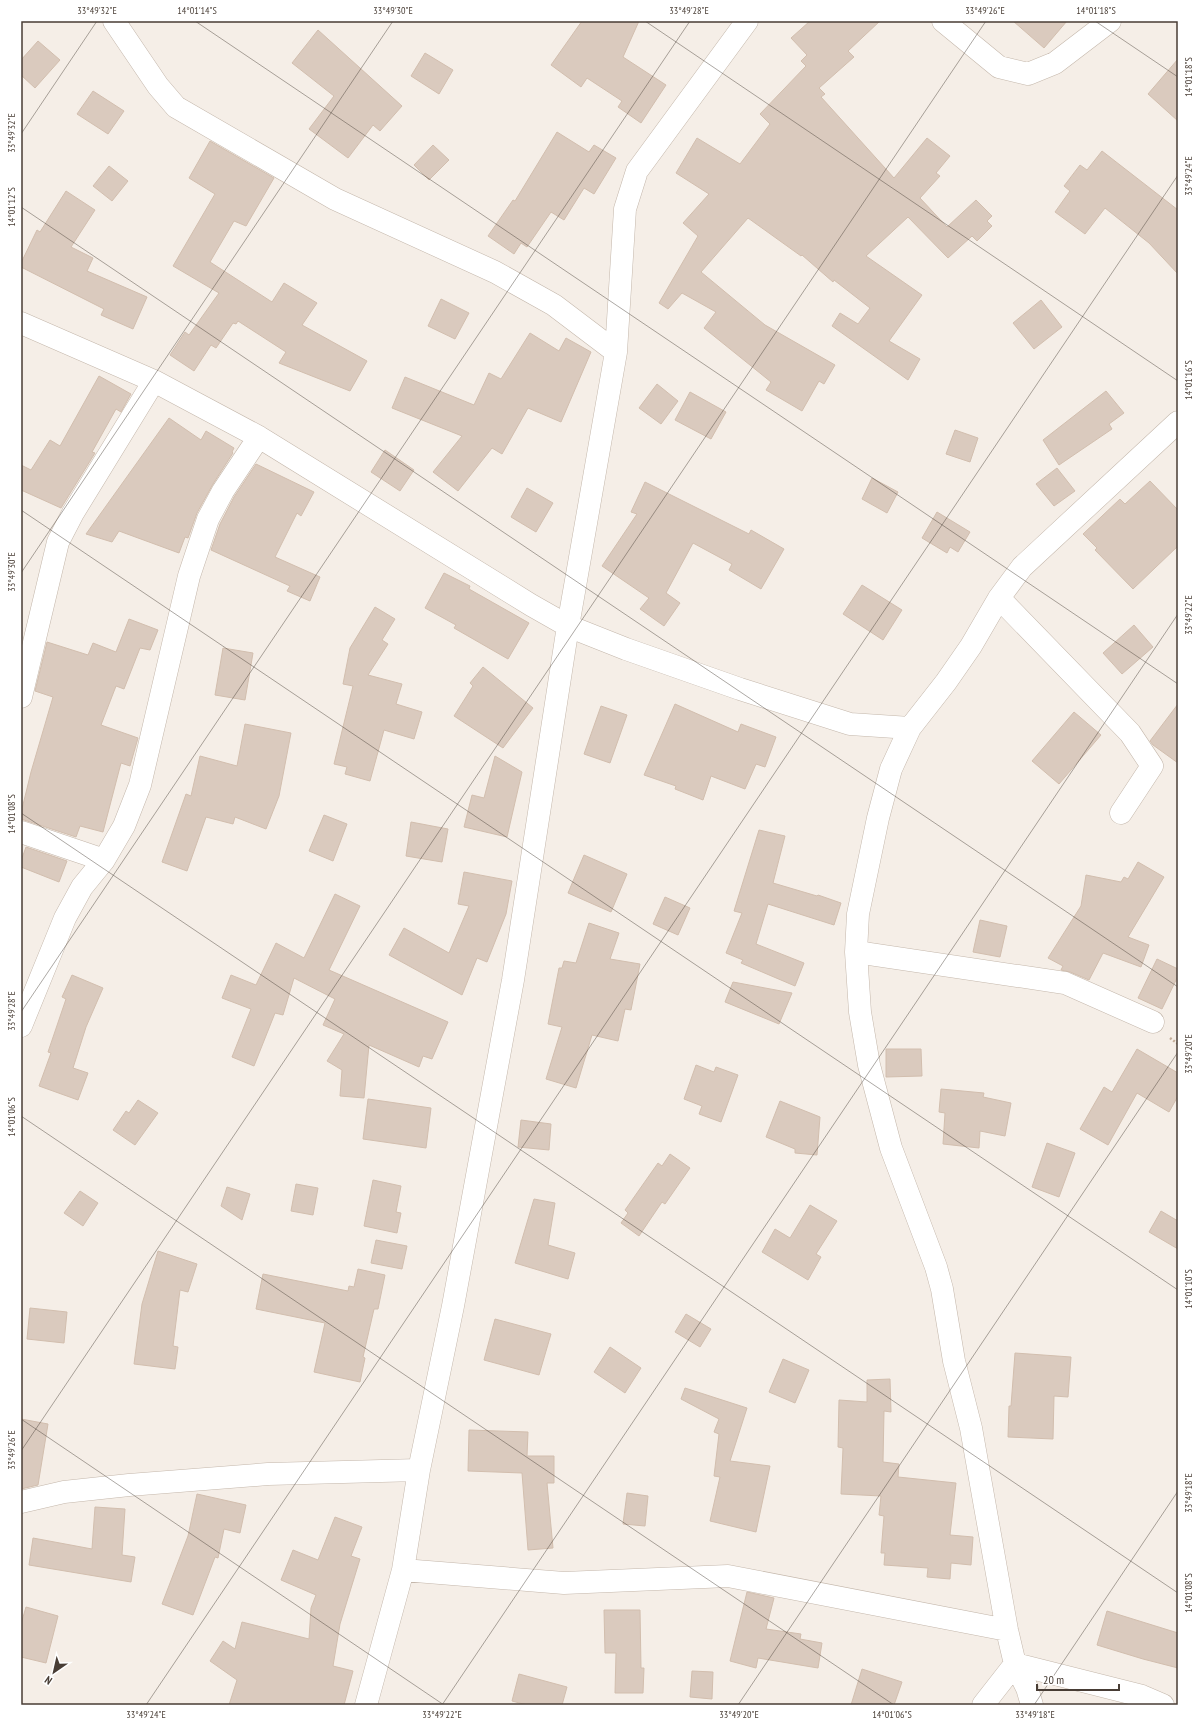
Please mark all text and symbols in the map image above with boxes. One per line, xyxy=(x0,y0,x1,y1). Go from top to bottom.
text: 33°49'32"E xyxy=(77,4,117,17)
text: 14°01'14"S xyxy=(177,4,217,17)
text: 33°49'30"E xyxy=(373,4,413,17)
text: 33°49'28"E xyxy=(669,4,709,17)
text: 33°49'26"E xyxy=(965,4,1005,17)
text: 14°01'18"S xyxy=(1076,4,1116,17)
text: 14°01'18"S xyxy=(1182,57,1195,97)
text: 33°49'32"E xyxy=(5,113,18,153)
text: 33°49'24"E xyxy=(1182,156,1195,196)
text: 14°01'12"S xyxy=(5,187,18,227)
text: 14°01'16"S xyxy=(1182,360,1195,400)
text: 33°49'30"E xyxy=(5,552,18,592)
text: 33°49'22"E xyxy=(1182,595,1195,635)
text: 14°01'08"S xyxy=(5,794,18,834)
text: 33°49'28"E xyxy=(5,991,18,1031)
text: 33°49'20"E xyxy=(1182,1034,1195,1074)
text: 14°01'06"S xyxy=(5,1097,18,1137)
text: 14°01'10"S xyxy=(1182,1269,1195,1309)
text: 33°49'26"E xyxy=(5,1430,18,1470)
text: 33°49'18"E xyxy=(1182,1473,1195,1513)
text: 14°01'08"S xyxy=(1182,1573,1195,1613)
north arrow xyxy=(34,1652,74,1692)
scale bar xyxy=(1037,1666,1119,1692)
text: 20 m xyxy=(1043,1672,1064,1687)
text: N xyxy=(42,1673,55,1688)
text: 33°49'24"E xyxy=(126,1708,166,1721)
text: 33°49'22"E xyxy=(422,1708,462,1721)
text: 33°49'20"E xyxy=(719,1708,759,1721)
text: 14°01'06"S xyxy=(872,1708,912,1721)
text: 33°49'18"E xyxy=(1015,1708,1055,1721)

